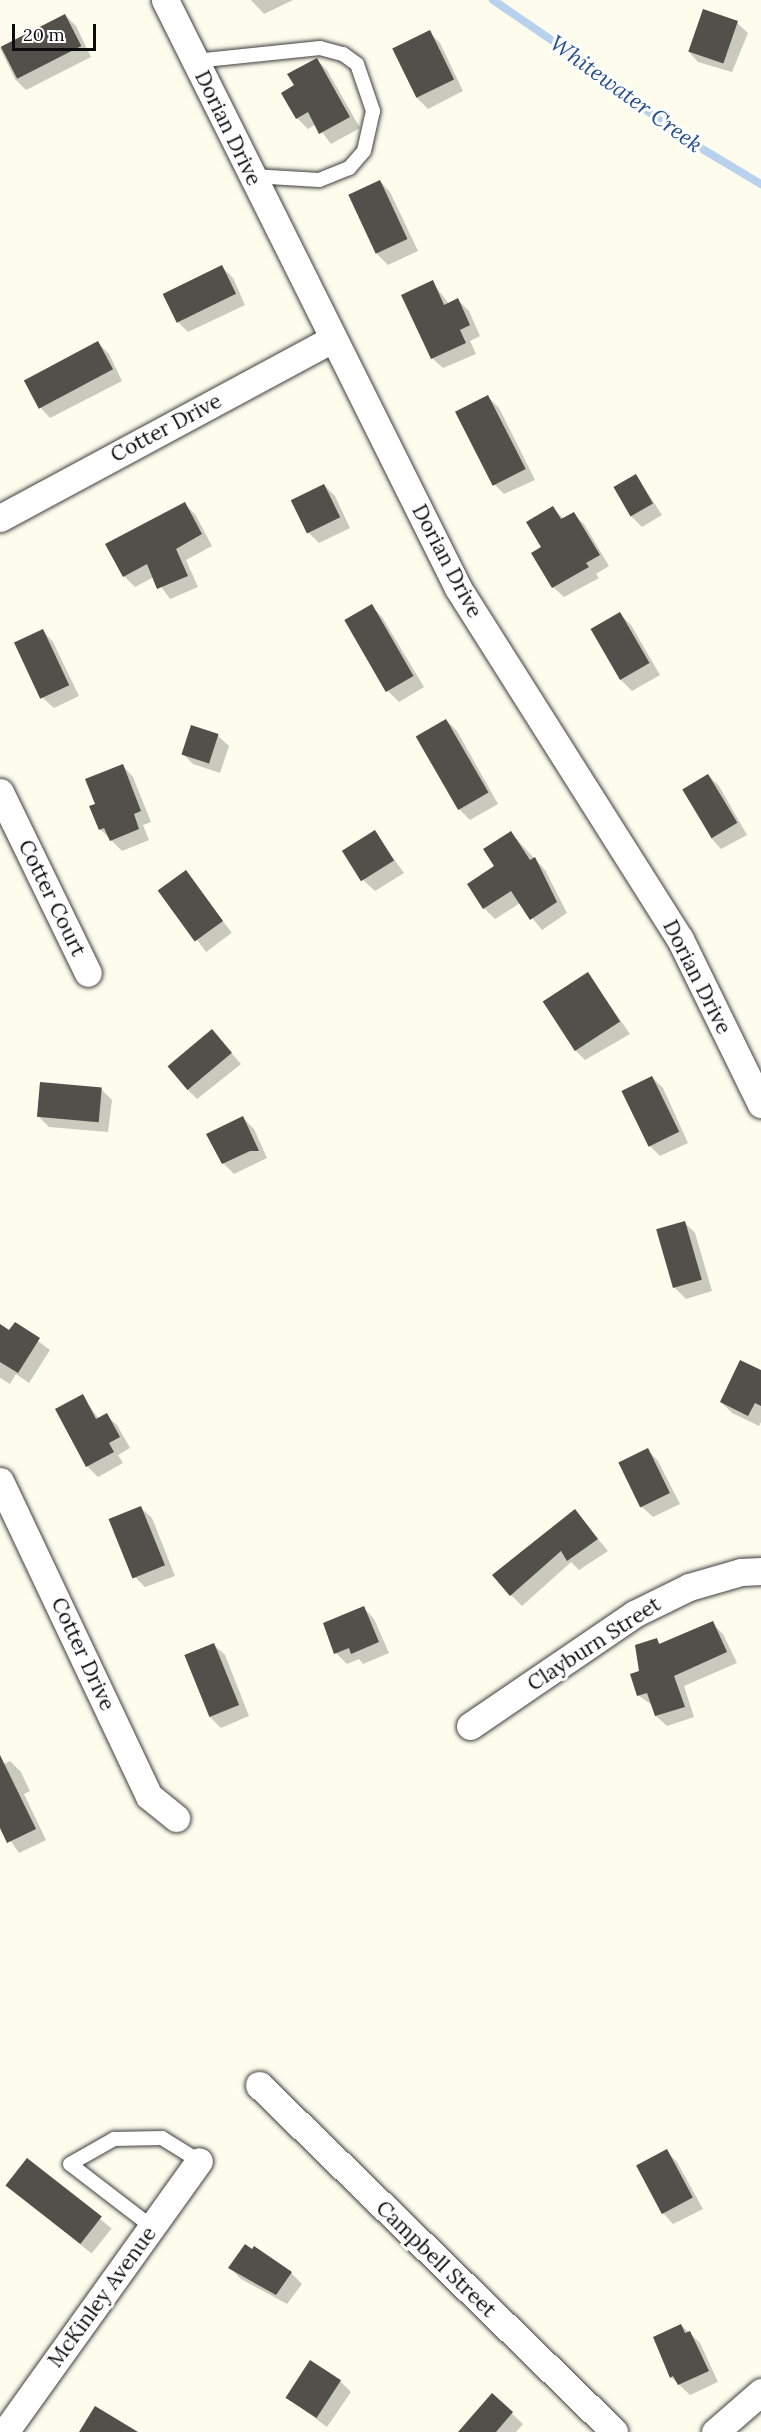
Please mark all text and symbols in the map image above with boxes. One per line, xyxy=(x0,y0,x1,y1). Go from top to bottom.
scale bar xyxy=(15,12,99,50)
text: 20 m xyxy=(23,23,65,46)
water label: Whitewater Creek xyxy=(545,30,707,158)
street label: Dorian Drive xyxy=(189,67,267,189)
street label: Cotter Drive xyxy=(106,388,226,468)
street label: Dorian Drive xyxy=(407,500,487,622)
street label: Cotter Court xyxy=(13,836,91,960)
street label: Dorian Drive xyxy=(658,916,736,1038)
street label: Clayburn Street xyxy=(523,1592,665,1696)
street label: Cotter Drive xyxy=(46,1593,120,1715)
street label: Campbell Street xyxy=(371,2195,501,2323)
street label: McKinley Avenue xyxy=(43,2222,161,2372)

